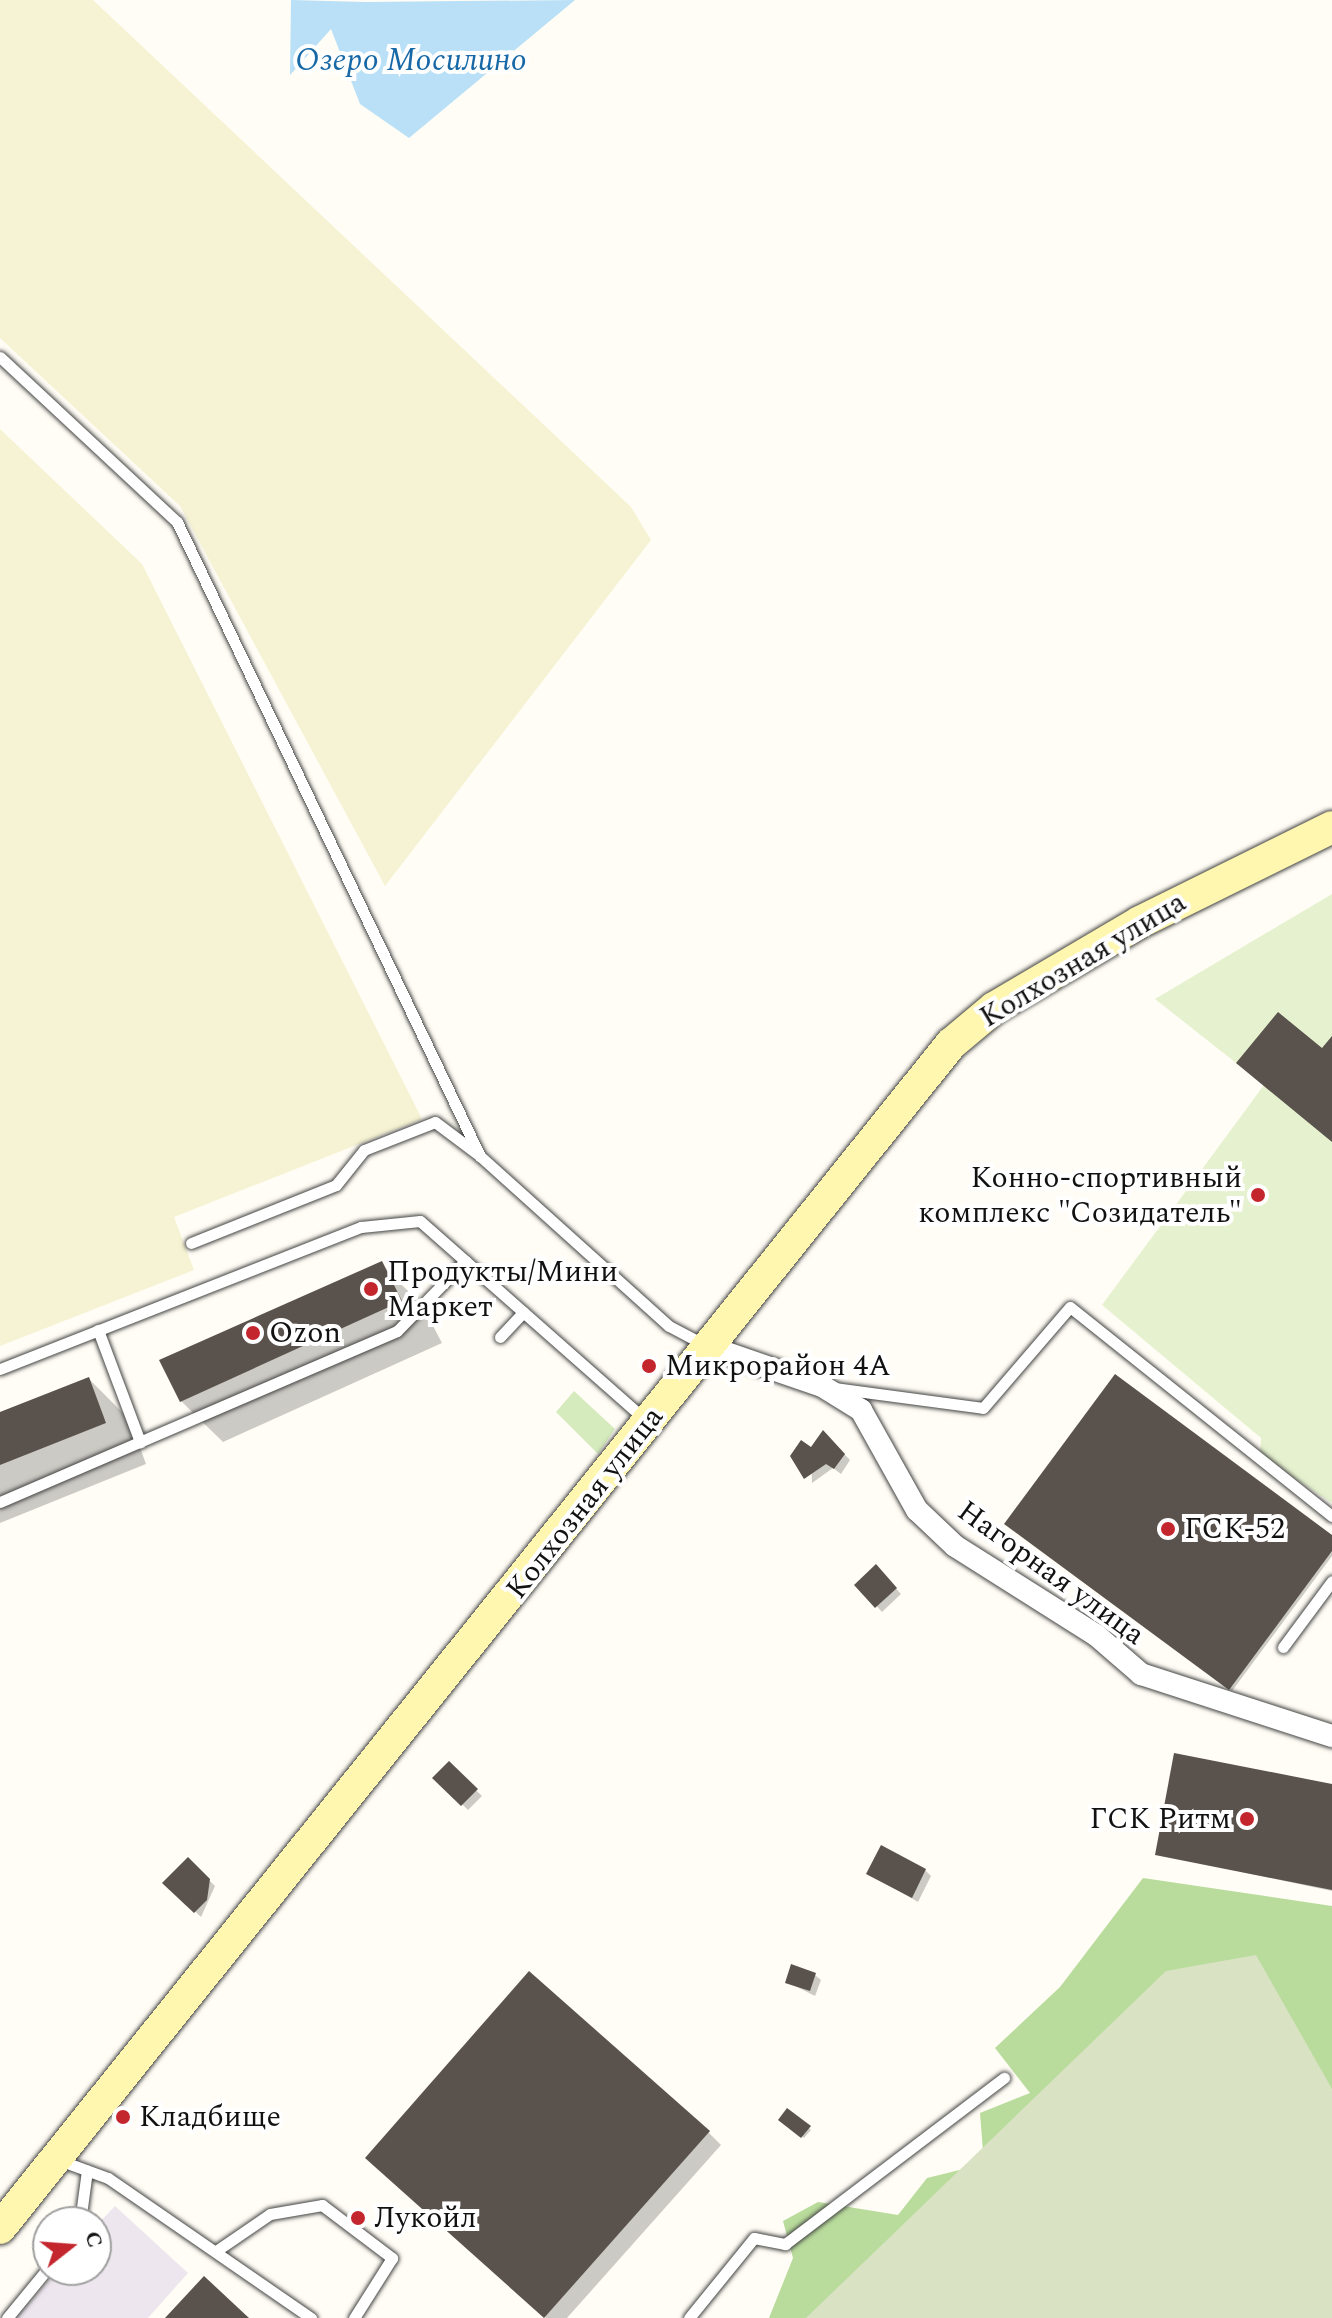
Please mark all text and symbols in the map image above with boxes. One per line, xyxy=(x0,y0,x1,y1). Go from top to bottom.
water label: Озеро Мосилино xyxy=(295,42,527,80)
street label: Колхозная улица xyxy=(973,884,1193,1036)
place label: Конно-спортивный комплекс "Созидатель" xyxy=(918,1160,1242,1230)
marker: Конно-спортивный комплекс "Созидатель" xyxy=(1249,1186,1267,1204)
place label: Продукты/Мини Маркет xyxy=(387,1254,618,1324)
marker: Продукты/Мини Маркет xyxy=(362,1280,380,1298)
place label: Ozon xyxy=(269,1315,341,1351)
marker: Ozon xyxy=(244,1324,262,1342)
place label: Микрорайон 4А xyxy=(665,1348,891,1384)
marker: Микрорайон 4А xyxy=(640,1357,658,1375)
street label: Колхозная улица xyxy=(499,1400,671,1606)
street label: Нагорная улица xyxy=(950,1493,1152,1653)
place label: ГСК-52 xyxy=(1184,1511,1285,1547)
marker: ГСК-52 xyxy=(1159,1520,1177,1538)
place label: ГСК Ритм xyxy=(1089,1801,1231,1837)
marker: ГСК Ритм xyxy=(1238,1810,1256,1828)
place label: Кладбище xyxy=(139,2099,281,2135)
marker: Кладбище xyxy=(114,2108,132,2126)
place label: Лукойл xyxy=(374,2200,477,2236)
north arrow xyxy=(32,2206,112,2286)
marker: Лукойл xyxy=(349,2209,367,2227)
text: С xyxy=(75,2227,112,2252)

